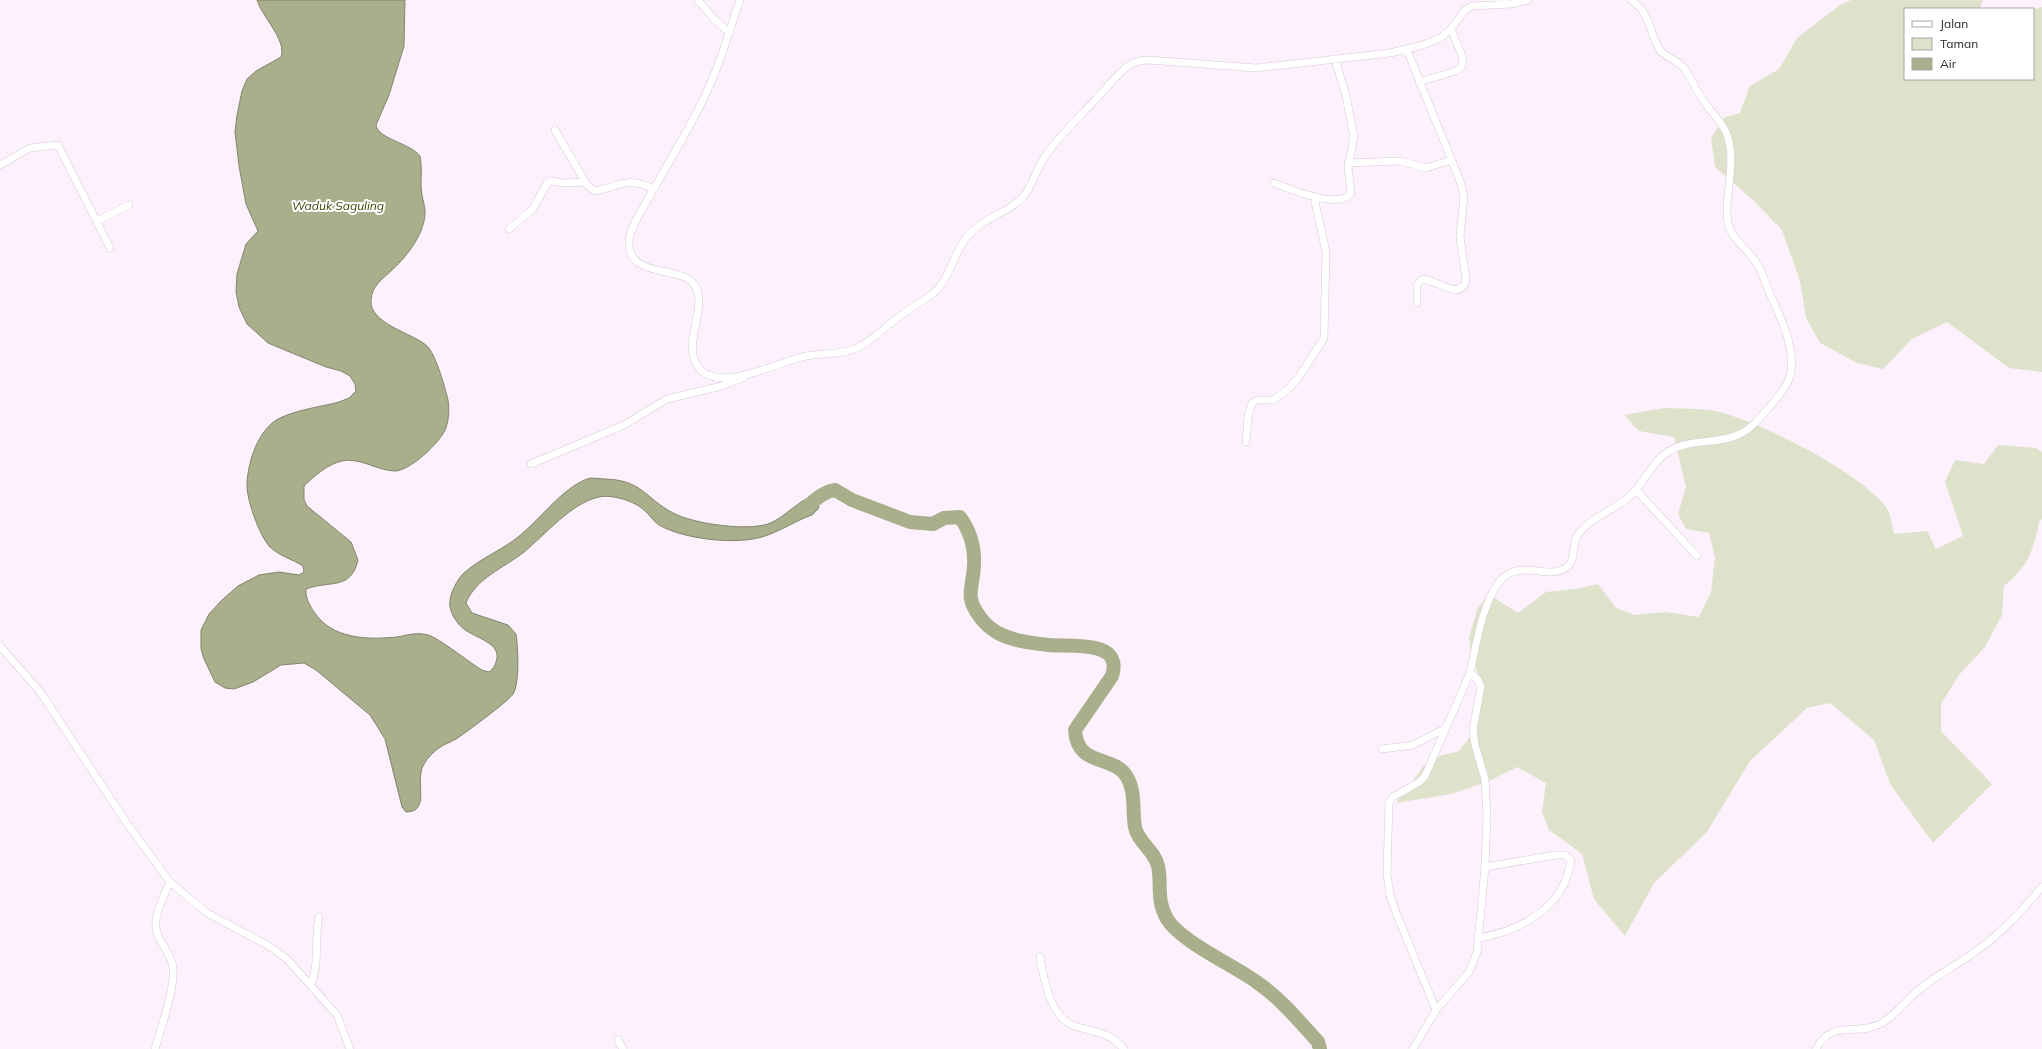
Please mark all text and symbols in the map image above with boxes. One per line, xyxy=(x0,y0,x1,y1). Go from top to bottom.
legend xyxy=(1904,8,2034,80)
text: Jalan xyxy=(1940,16,1968,31)
text: Taman xyxy=(1940,36,1978,51)
text: Air xyxy=(1940,56,1957,71)
water label: Waduk Saguling xyxy=(292,198,384,213)

